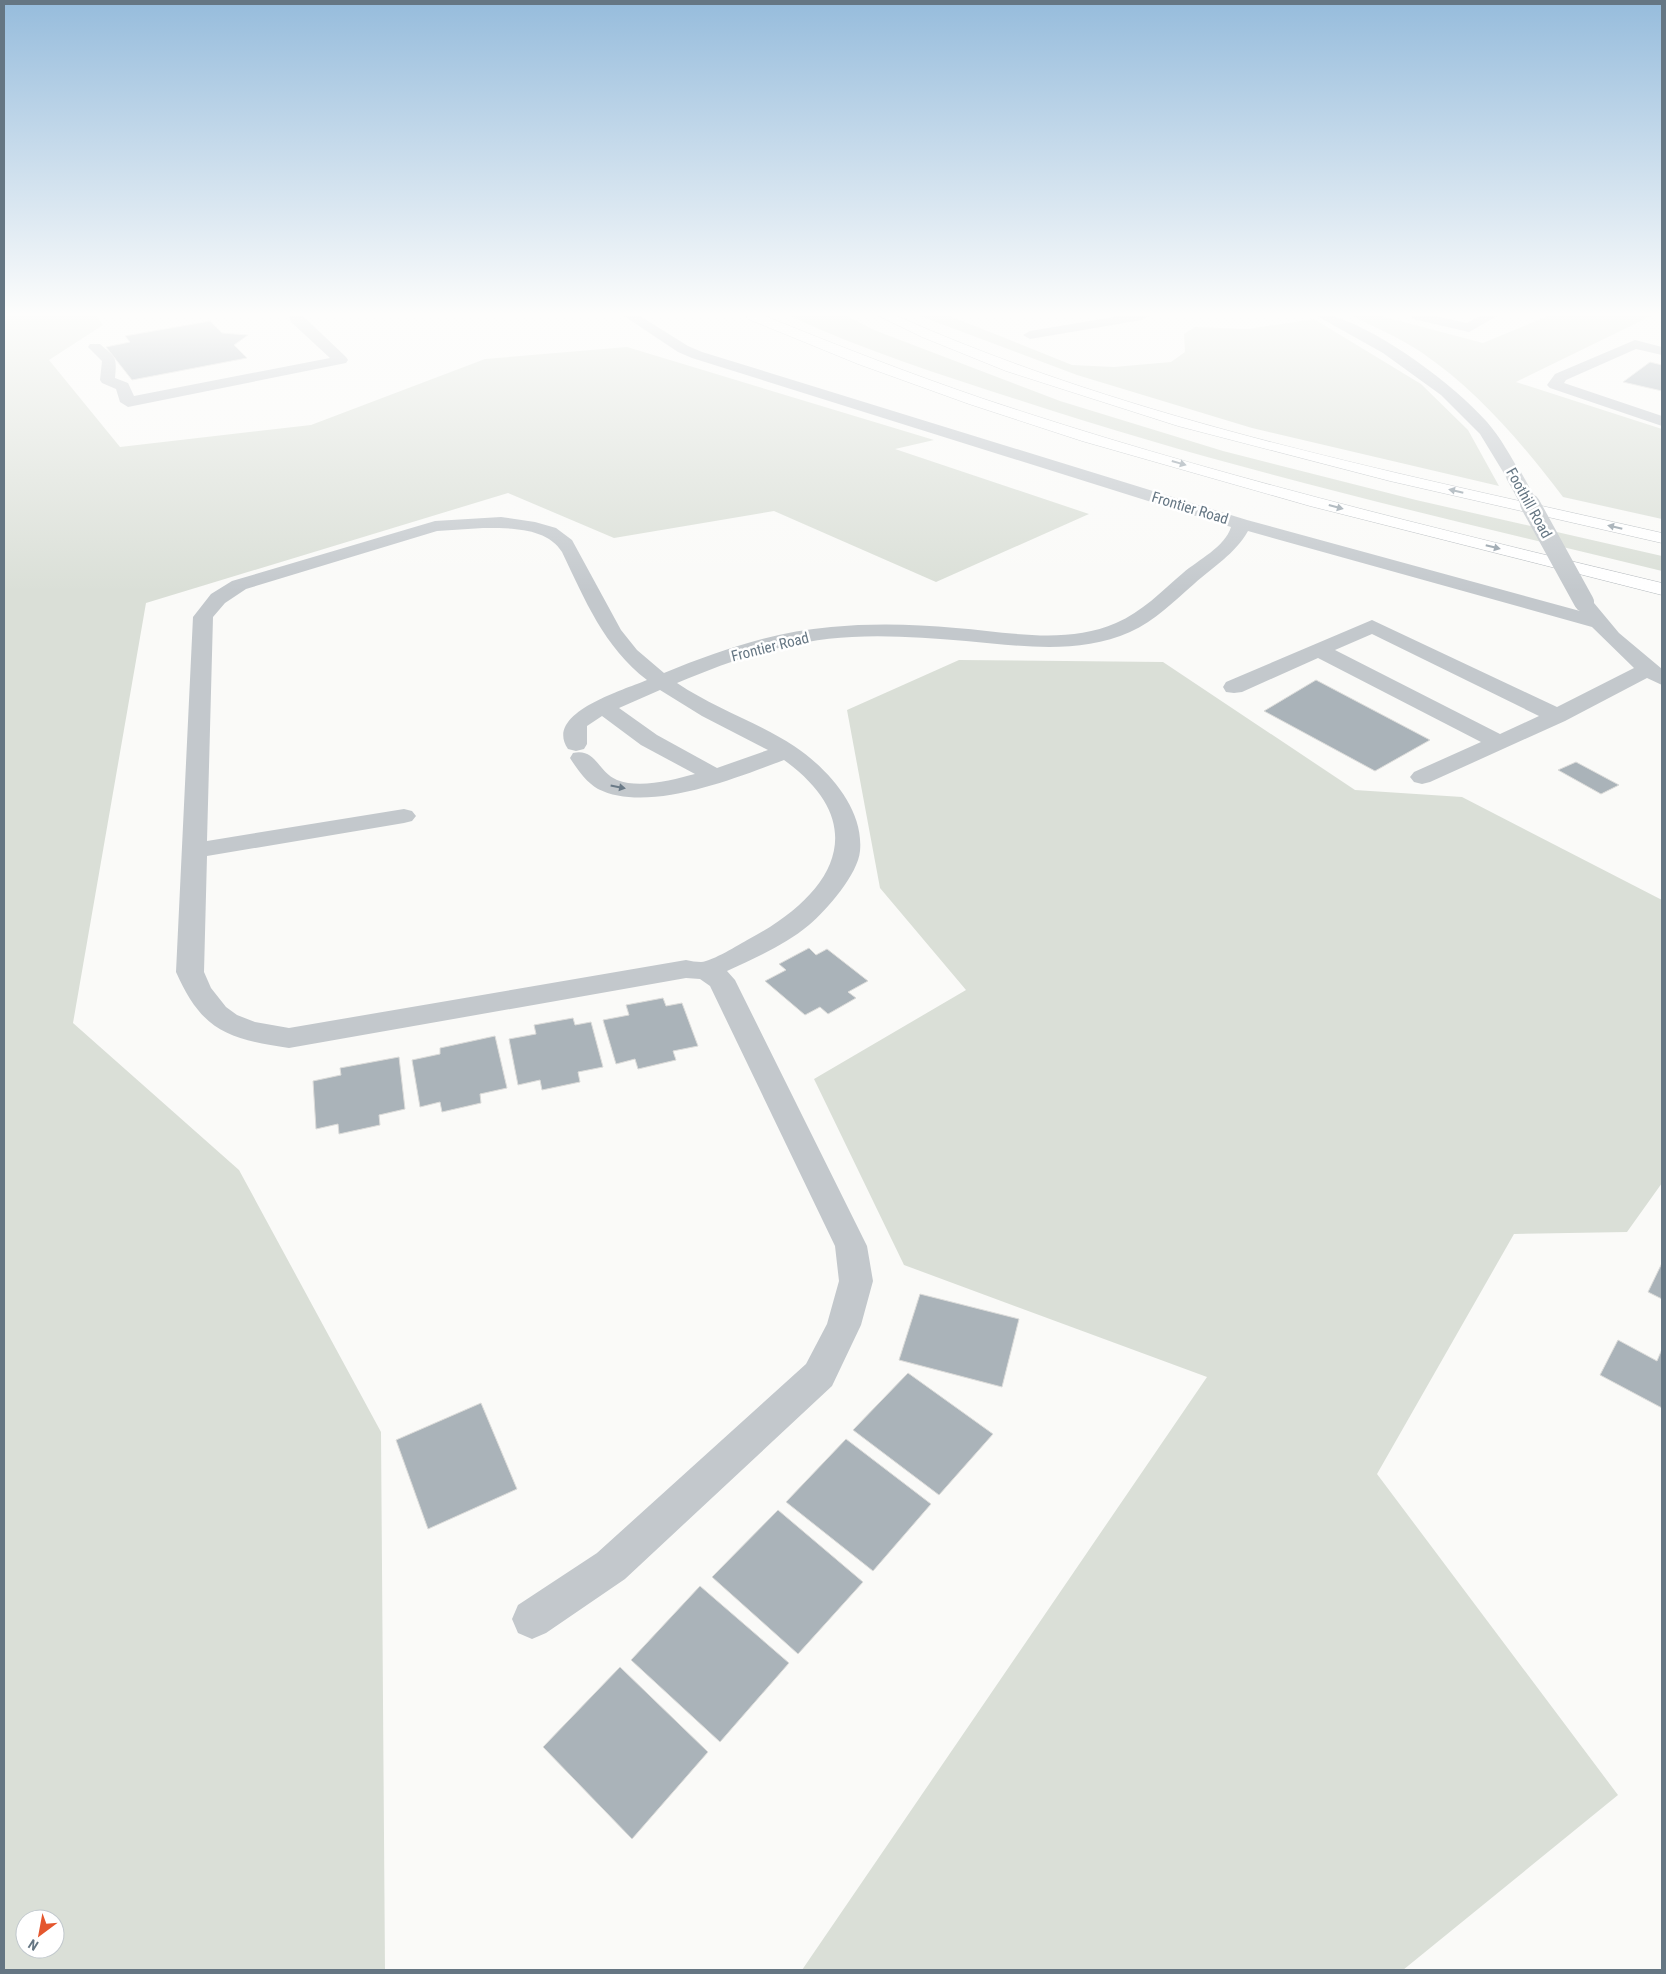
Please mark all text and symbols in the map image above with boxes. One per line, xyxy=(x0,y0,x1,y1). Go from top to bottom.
one-way arrow xyxy=(1172,460,1187,468)
street label: Foothill Road xyxy=(1502,465,1556,541)
one-way arrow xyxy=(1449,487,1464,495)
street label: Frontier Road xyxy=(1149,488,1231,528)
one-way arrow xyxy=(1328,503,1343,511)
one-way arrow xyxy=(1607,523,1622,531)
one-way arrow xyxy=(1486,543,1501,551)
street label: Frontier Road xyxy=(729,629,811,665)
one-way arrow xyxy=(611,783,627,791)
north arrow xyxy=(15,1909,65,1959)
text: N xyxy=(25,1936,41,1954)

